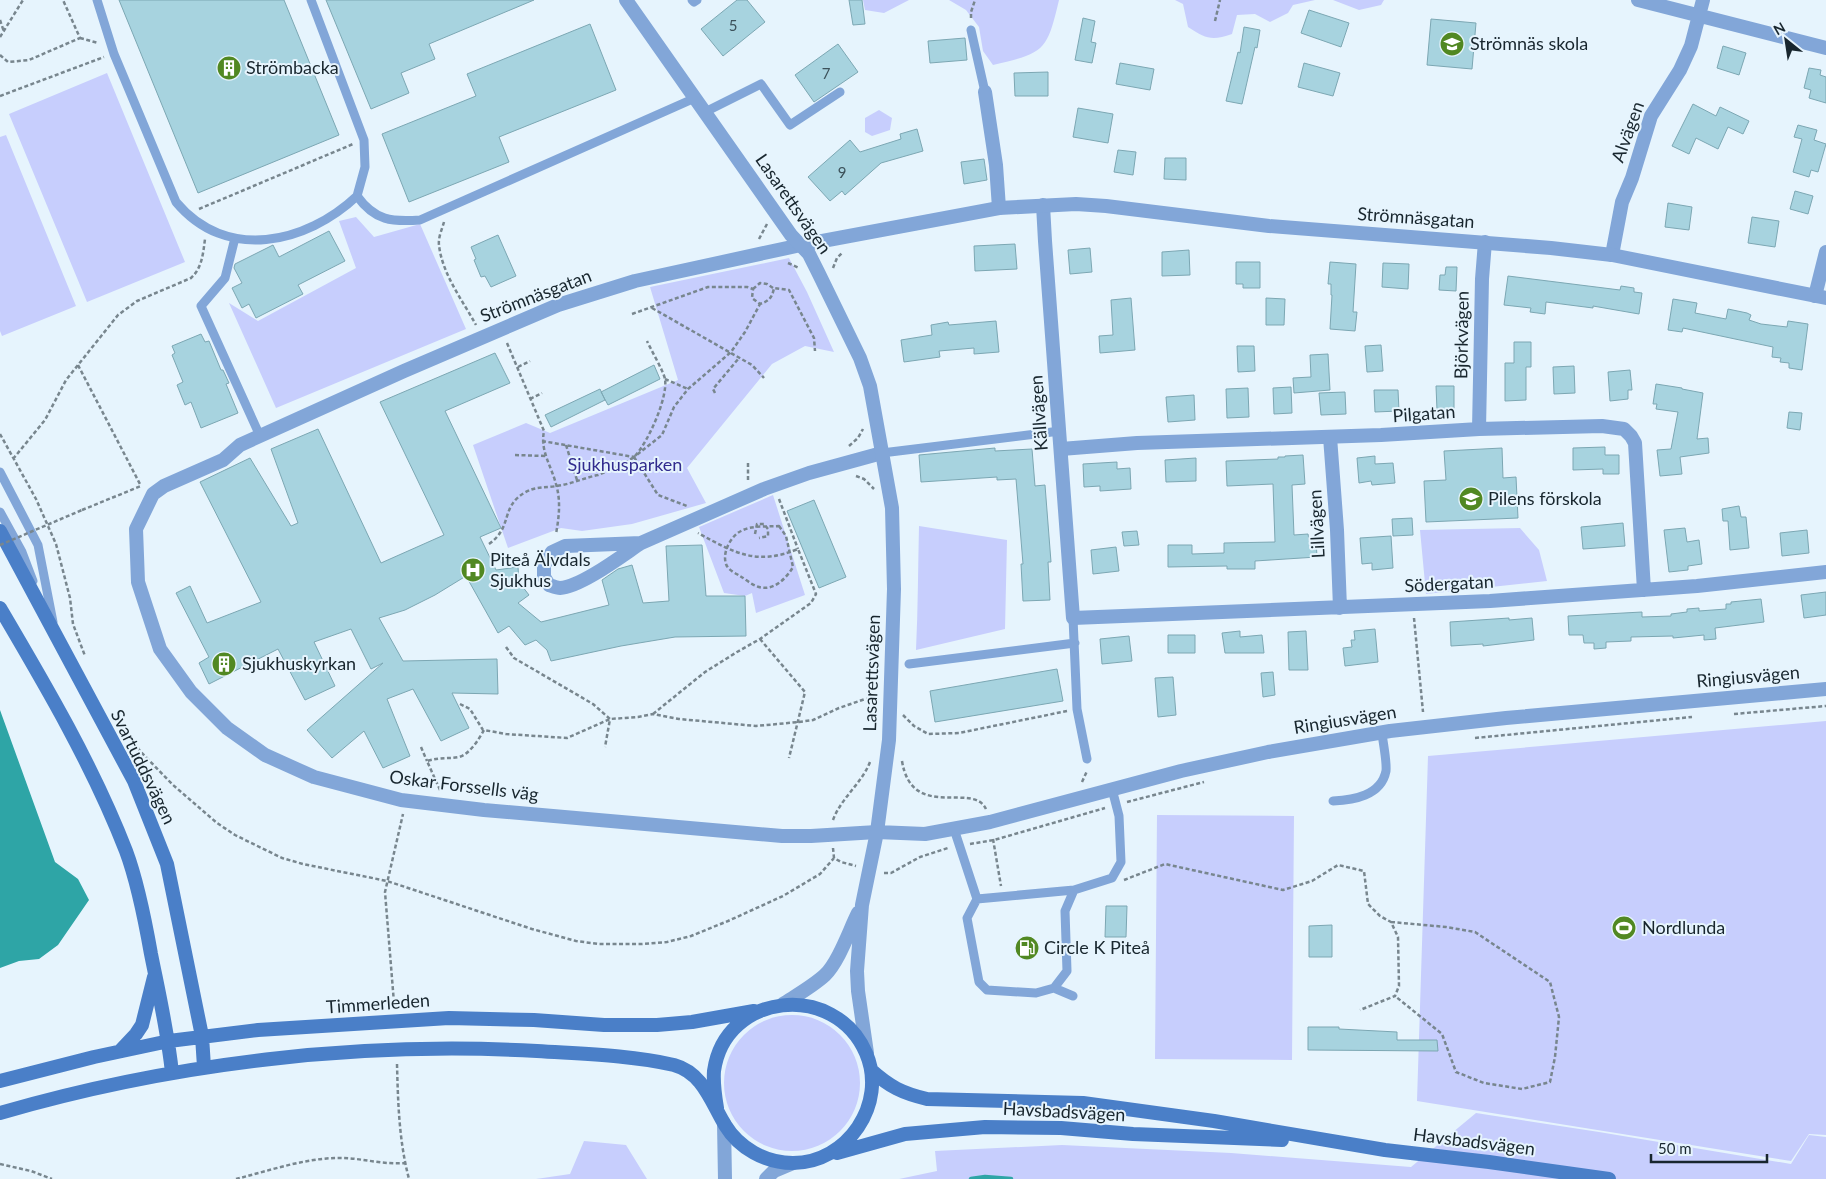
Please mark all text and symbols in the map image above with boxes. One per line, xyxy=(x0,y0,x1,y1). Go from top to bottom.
north arrow xyxy=(1761,15,1811,65)
house number: 5 xyxy=(729,16,737,34)
text: N xyxy=(1770,18,1788,38)
school or university icon: Strömnäs skola xyxy=(1439,31,1465,57)
place label: Strömnäs skola xyxy=(1470,32,1588,54)
building icon: Strömbacka xyxy=(216,55,242,81)
place label: Strömbacka xyxy=(246,56,339,78)
house number: 7 xyxy=(822,64,831,82)
street label: Alvägen xyxy=(1606,98,1648,165)
street label: Lasarettsvägen xyxy=(751,149,836,258)
house number: 9 xyxy=(838,163,846,181)
street label: Strömnäsgatan xyxy=(1357,202,1475,232)
street label: Strömnäsgatan xyxy=(477,264,594,326)
street label: Björkvägen xyxy=(1449,291,1473,379)
street label: Källvägen xyxy=(1024,374,1052,452)
street label: Pilgatan xyxy=(1392,400,1456,426)
park label: Sjukhusparken xyxy=(568,453,682,475)
school or university icon: Pilens förskola xyxy=(1458,486,1484,512)
place label: Pilens förskola xyxy=(1488,487,1602,509)
street label: Lillvägen xyxy=(1303,489,1329,559)
place label: Piteå Älvdals Sjukhus xyxy=(490,548,591,591)
hospital icon: Piteå Älvdals Sjukhus xyxy=(460,557,486,583)
street label: Södergatan xyxy=(1404,570,1494,596)
street label: Lasarettsvägen xyxy=(858,614,884,732)
building icon: Sjukhuskyrkan xyxy=(211,651,237,677)
place label: Sjukhuskyrkan xyxy=(242,652,356,674)
street label: Ringiusvägen xyxy=(1695,661,1801,691)
street label: Ringiusvägen xyxy=(1292,700,1398,738)
street label: Svartuddsvägen xyxy=(107,706,181,828)
street label: Oskar Forssells väg xyxy=(388,765,540,805)
sports icon: Nordlunda xyxy=(1611,915,1637,941)
place label: Nordlunda xyxy=(1642,916,1725,938)
fuel station icon: Circle K Piteå xyxy=(1014,935,1040,961)
place label: Circle K Piteå xyxy=(1044,936,1150,958)
street label: Timmerleden xyxy=(325,988,431,1018)
street label: Havsbadsvägen xyxy=(1002,1097,1126,1125)
street label: Havsbadsvägen xyxy=(1412,1123,1536,1159)
scale bar xyxy=(1651,1132,1767,1164)
text: 50 m xyxy=(1658,1139,1692,1157)

